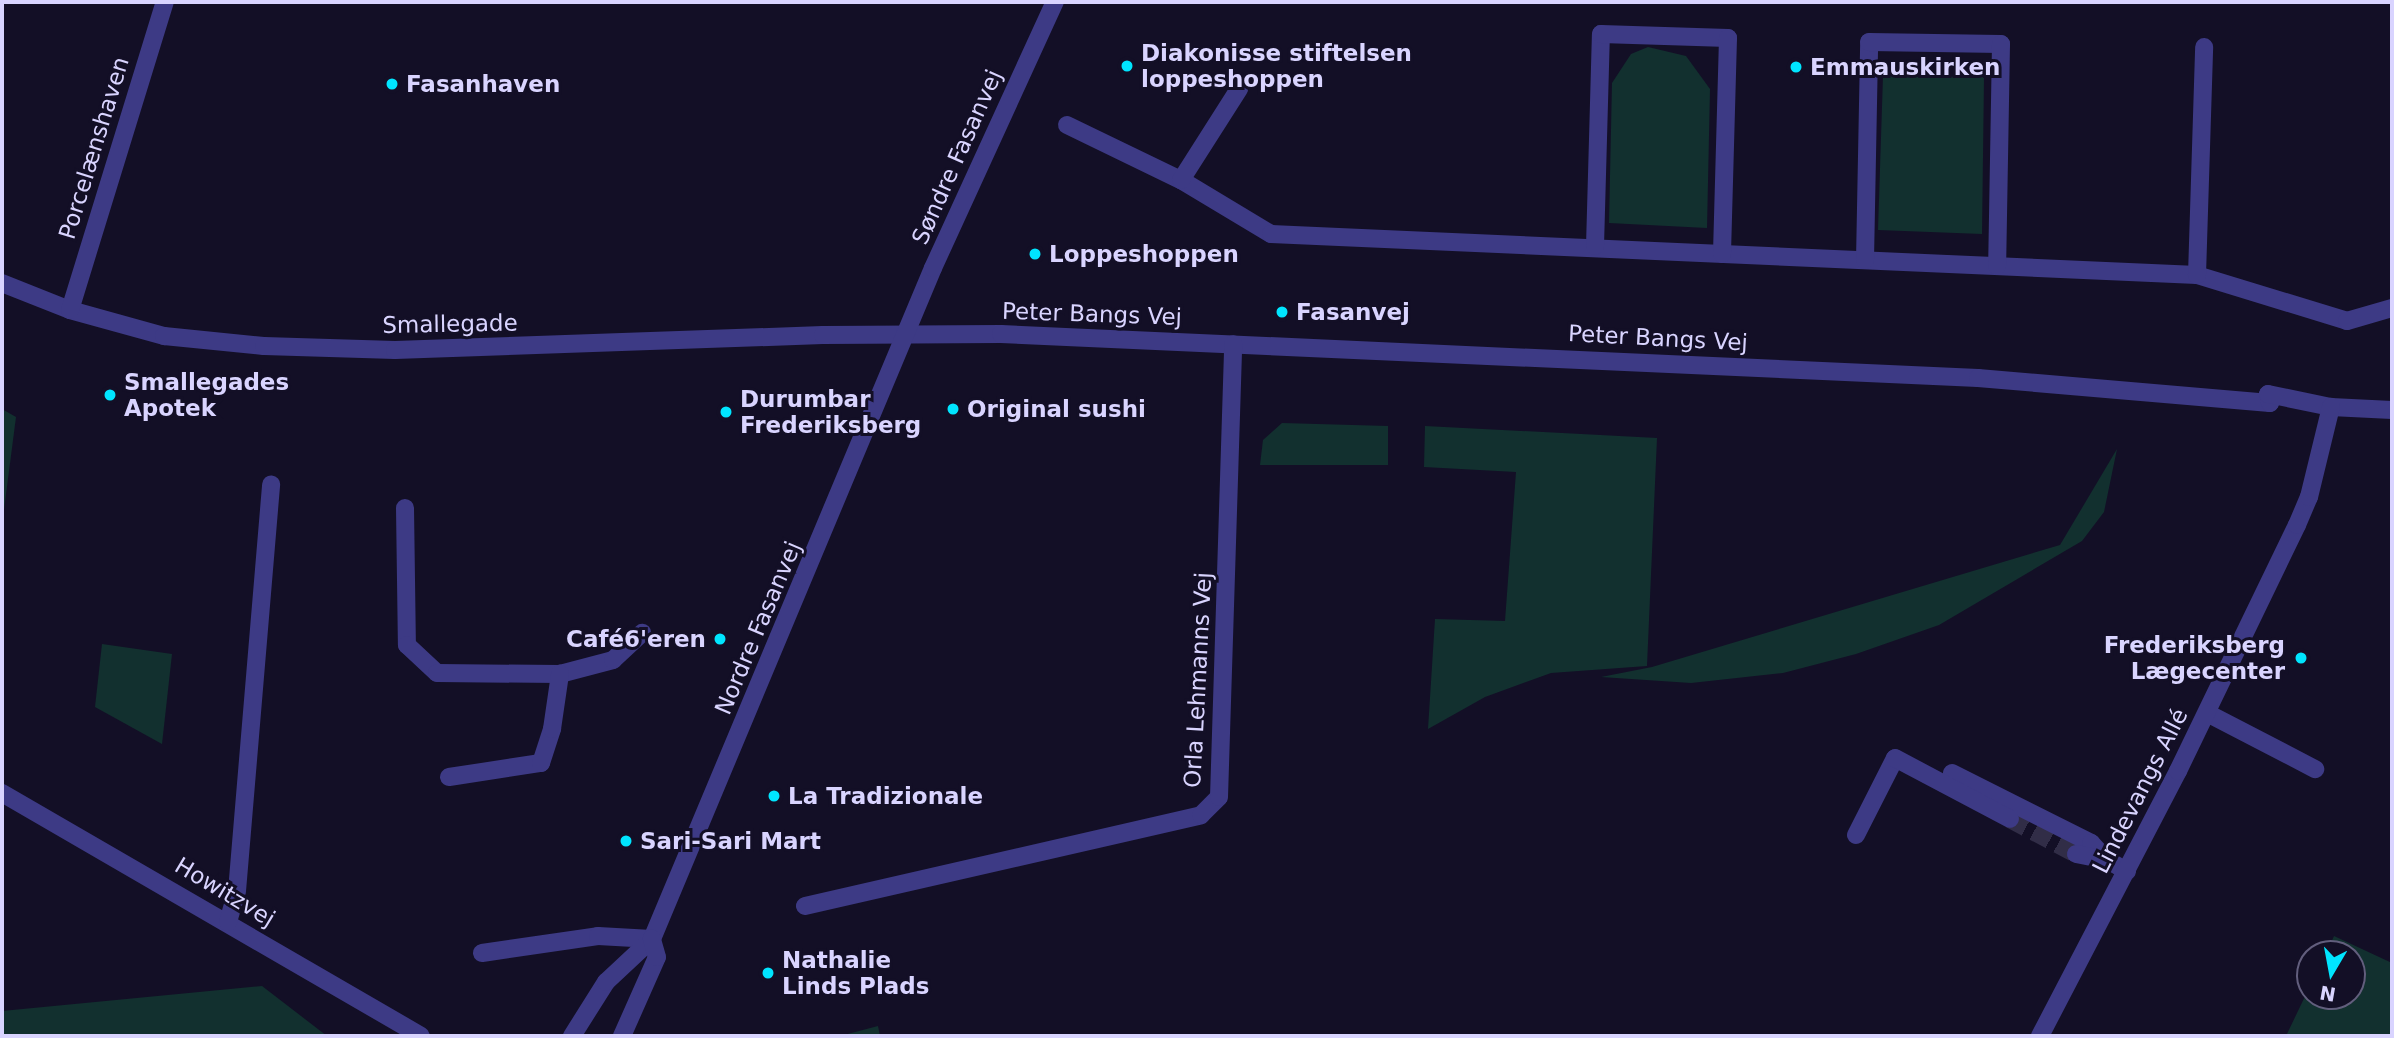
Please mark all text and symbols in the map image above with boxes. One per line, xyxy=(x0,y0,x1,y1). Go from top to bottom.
place label: Diakonisse stiftelsen loppeshoppen xyxy=(1141,39,1412,93)
street label: Porcelænshaven xyxy=(53,53,135,243)
place label: Emmauskirken xyxy=(1810,53,2000,81)
marker: Diakonisse stiftelsen loppeshoppen xyxy=(1119,58,1135,74)
marker: Emmauskirken xyxy=(1788,59,1804,75)
street label: Søndre Fasanvej xyxy=(906,65,1008,249)
place label: Fasanhaven xyxy=(406,70,560,98)
marker: Fasanhaven xyxy=(384,76,400,92)
place label: Loppeshoppen xyxy=(1049,240,1239,268)
marker: Loppeshoppen xyxy=(1027,246,1043,262)
street label: Peter Bangs Vej xyxy=(1002,297,1182,331)
place label: Fasanvej xyxy=(1296,298,1410,326)
marker: Fasanvej xyxy=(1274,304,1290,320)
street label: Smallegade xyxy=(382,309,518,339)
street label: Peter Bangs Vej xyxy=(1567,320,1749,356)
place label: Smallegades Apotek xyxy=(124,368,289,422)
place label: Durumbar Frederiksberg xyxy=(740,385,921,439)
marker: Smallegades Apotek xyxy=(102,387,118,403)
place label: Original sushi xyxy=(967,395,1146,423)
marker: Original sushi xyxy=(945,401,961,417)
marker: Durumbar Frederiksberg xyxy=(718,404,734,420)
street label: Nordre Fasanvej xyxy=(709,537,807,719)
street label: Orla Lehmanns Vej xyxy=(1179,571,1217,789)
place label: Café6'eren xyxy=(566,625,706,653)
marker: Café6'eren xyxy=(712,631,728,647)
place label: Frederiksberg Lægecenter xyxy=(2104,631,2285,685)
marker: Frederiksberg Lægecenter xyxy=(2291,648,2311,668)
street label: Lindevangs Allé xyxy=(2087,704,2193,878)
place label: La Tradizionale xyxy=(788,782,983,810)
marker: La Tradizionale xyxy=(766,788,782,804)
place label: Sari-Sari Mart xyxy=(640,827,821,855)
marker: Sari-Sari Mart xyxy=(618,833,634,849)
street label: Howitzvej xyxy=(170,851,280,933)
north arrow xyxy=(2296,940,2366,1010)
place label: Nathalie Linds Plads xyxy=(782,946,929,1000)
marker: Nathalie Linds Plads xyxy=(760,965,776,981)
text: N xyxy=(2318,981,2337,1006)

